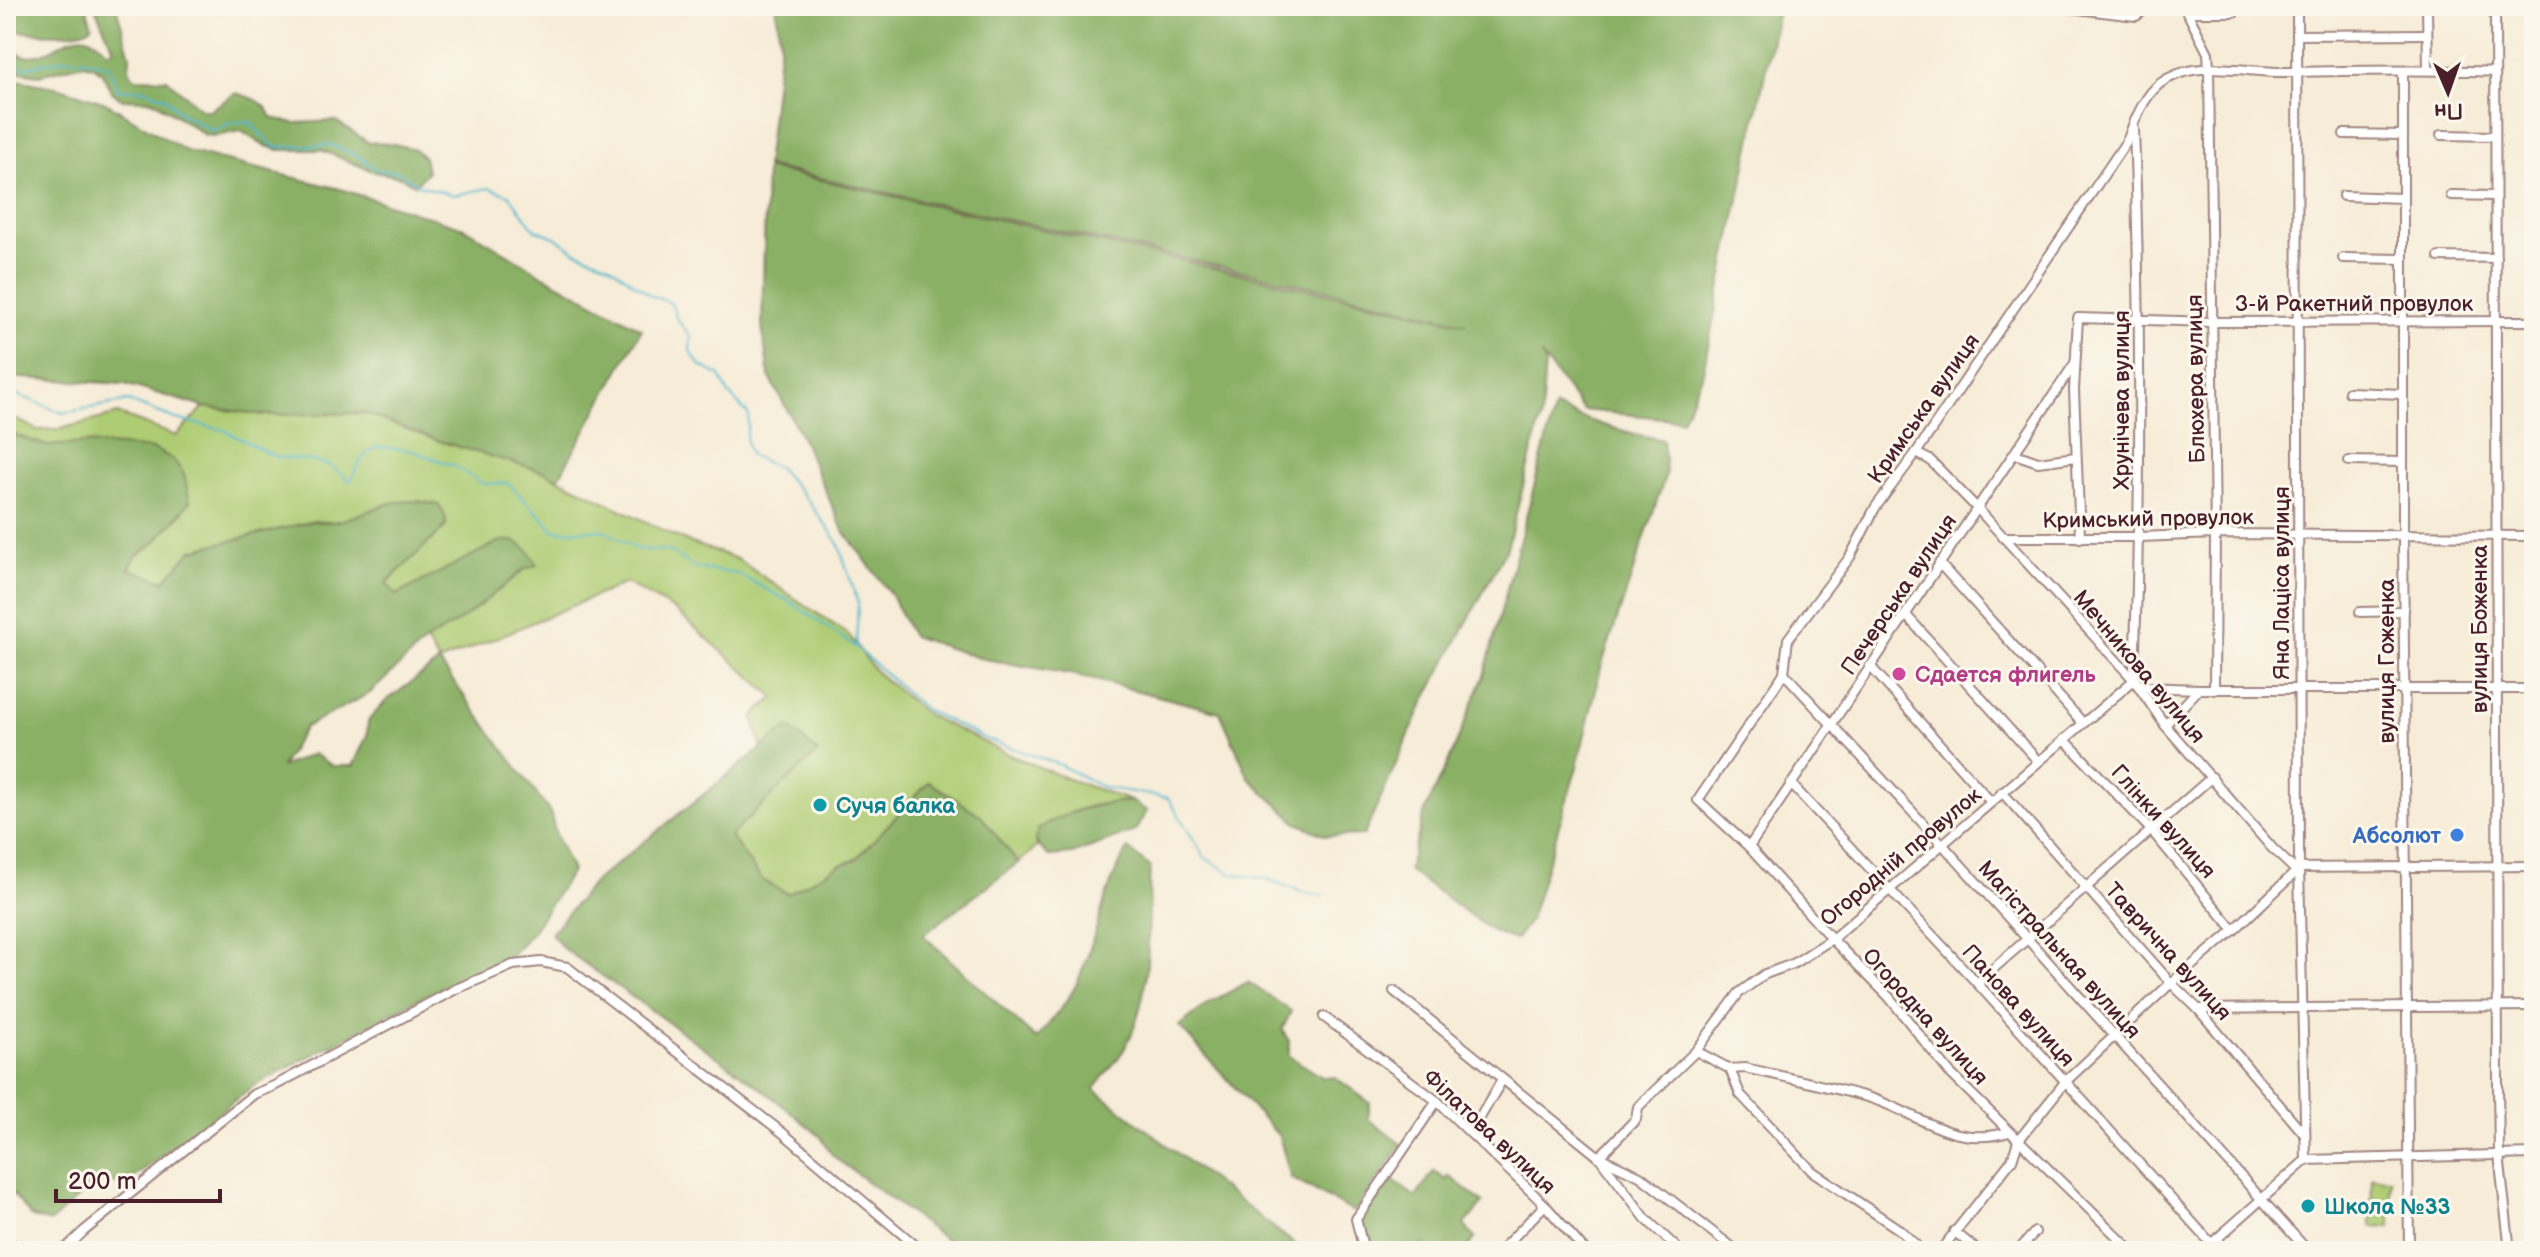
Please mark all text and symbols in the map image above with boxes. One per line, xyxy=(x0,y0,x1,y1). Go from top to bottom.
north arrow xyxy=(2408,52,2488,132)
text: Пн xyxy=(2434,96,2464,124)
street label: 3-й Ракетний провулок xyxy=(2235,291,2473,318)
street label: Блюхера вулиця xyxy=(2182,294,2211,464)
street label: Хрунічева вулиця xyxy=(2109,310,2136,490)
street label: Кримська вулиця xyxy=(1862,329,1986,489)
street label: Яна Лаціса вулиця xyxy=(2269,486,2296,680)
street label: Кримський провулок xyxy=(2042,504,2254,535)
street label: Печерська вулиця xyxy=(1835,509,1963,680)
street label: вулиця Боженка xyxy=(2467,545,2494,713)
street label: вулиця Гоженка xyxy=(2374,578,2401,744)
street label: Мечникова вулиця xyxy=(2067,585,2211,749)
place label: Сдается флигель xyxy=(1915,662,2097,689)
marker: Сдается флигель xyxy=(1890,665,1908,683)
street label: Глінки вулиця xyxy=(2105,759,2221,885)
street label: Огородній провулок xyxy=(1815,782,1987,933)
place label: Сучя балка xyxy=(836,793,955,820)
marker: Сучя балка xyxy=(811,796,829,814)
place label: Абсолют xyxy=(2352,823,2442,850)
marker: Абсолют xyxy=(2448,826,2466,844)
street label: Магістральная вулиця xyxy=(1972,855,2146,1045)
street label: Таврична вулиця xyxy=(2099,877,2237,1027)
street label: Панова вулиця xyxy=(1956,939,2080,1073)
street label: Огородна вулиця xyxy=(1856,943,1993,1091)
street label: Філатова вулиця xyxy=(1417,1064,1561,1200)
scale bar xyxy=(56,1153,220,1203)
text: 200 m xyxy=(68,1167,137,1196)
place label: Школа №33 xyxy=(2324,1194,2451,1221)
marker: Школа №33 xyxy=(2299,1197,2317,1215)

